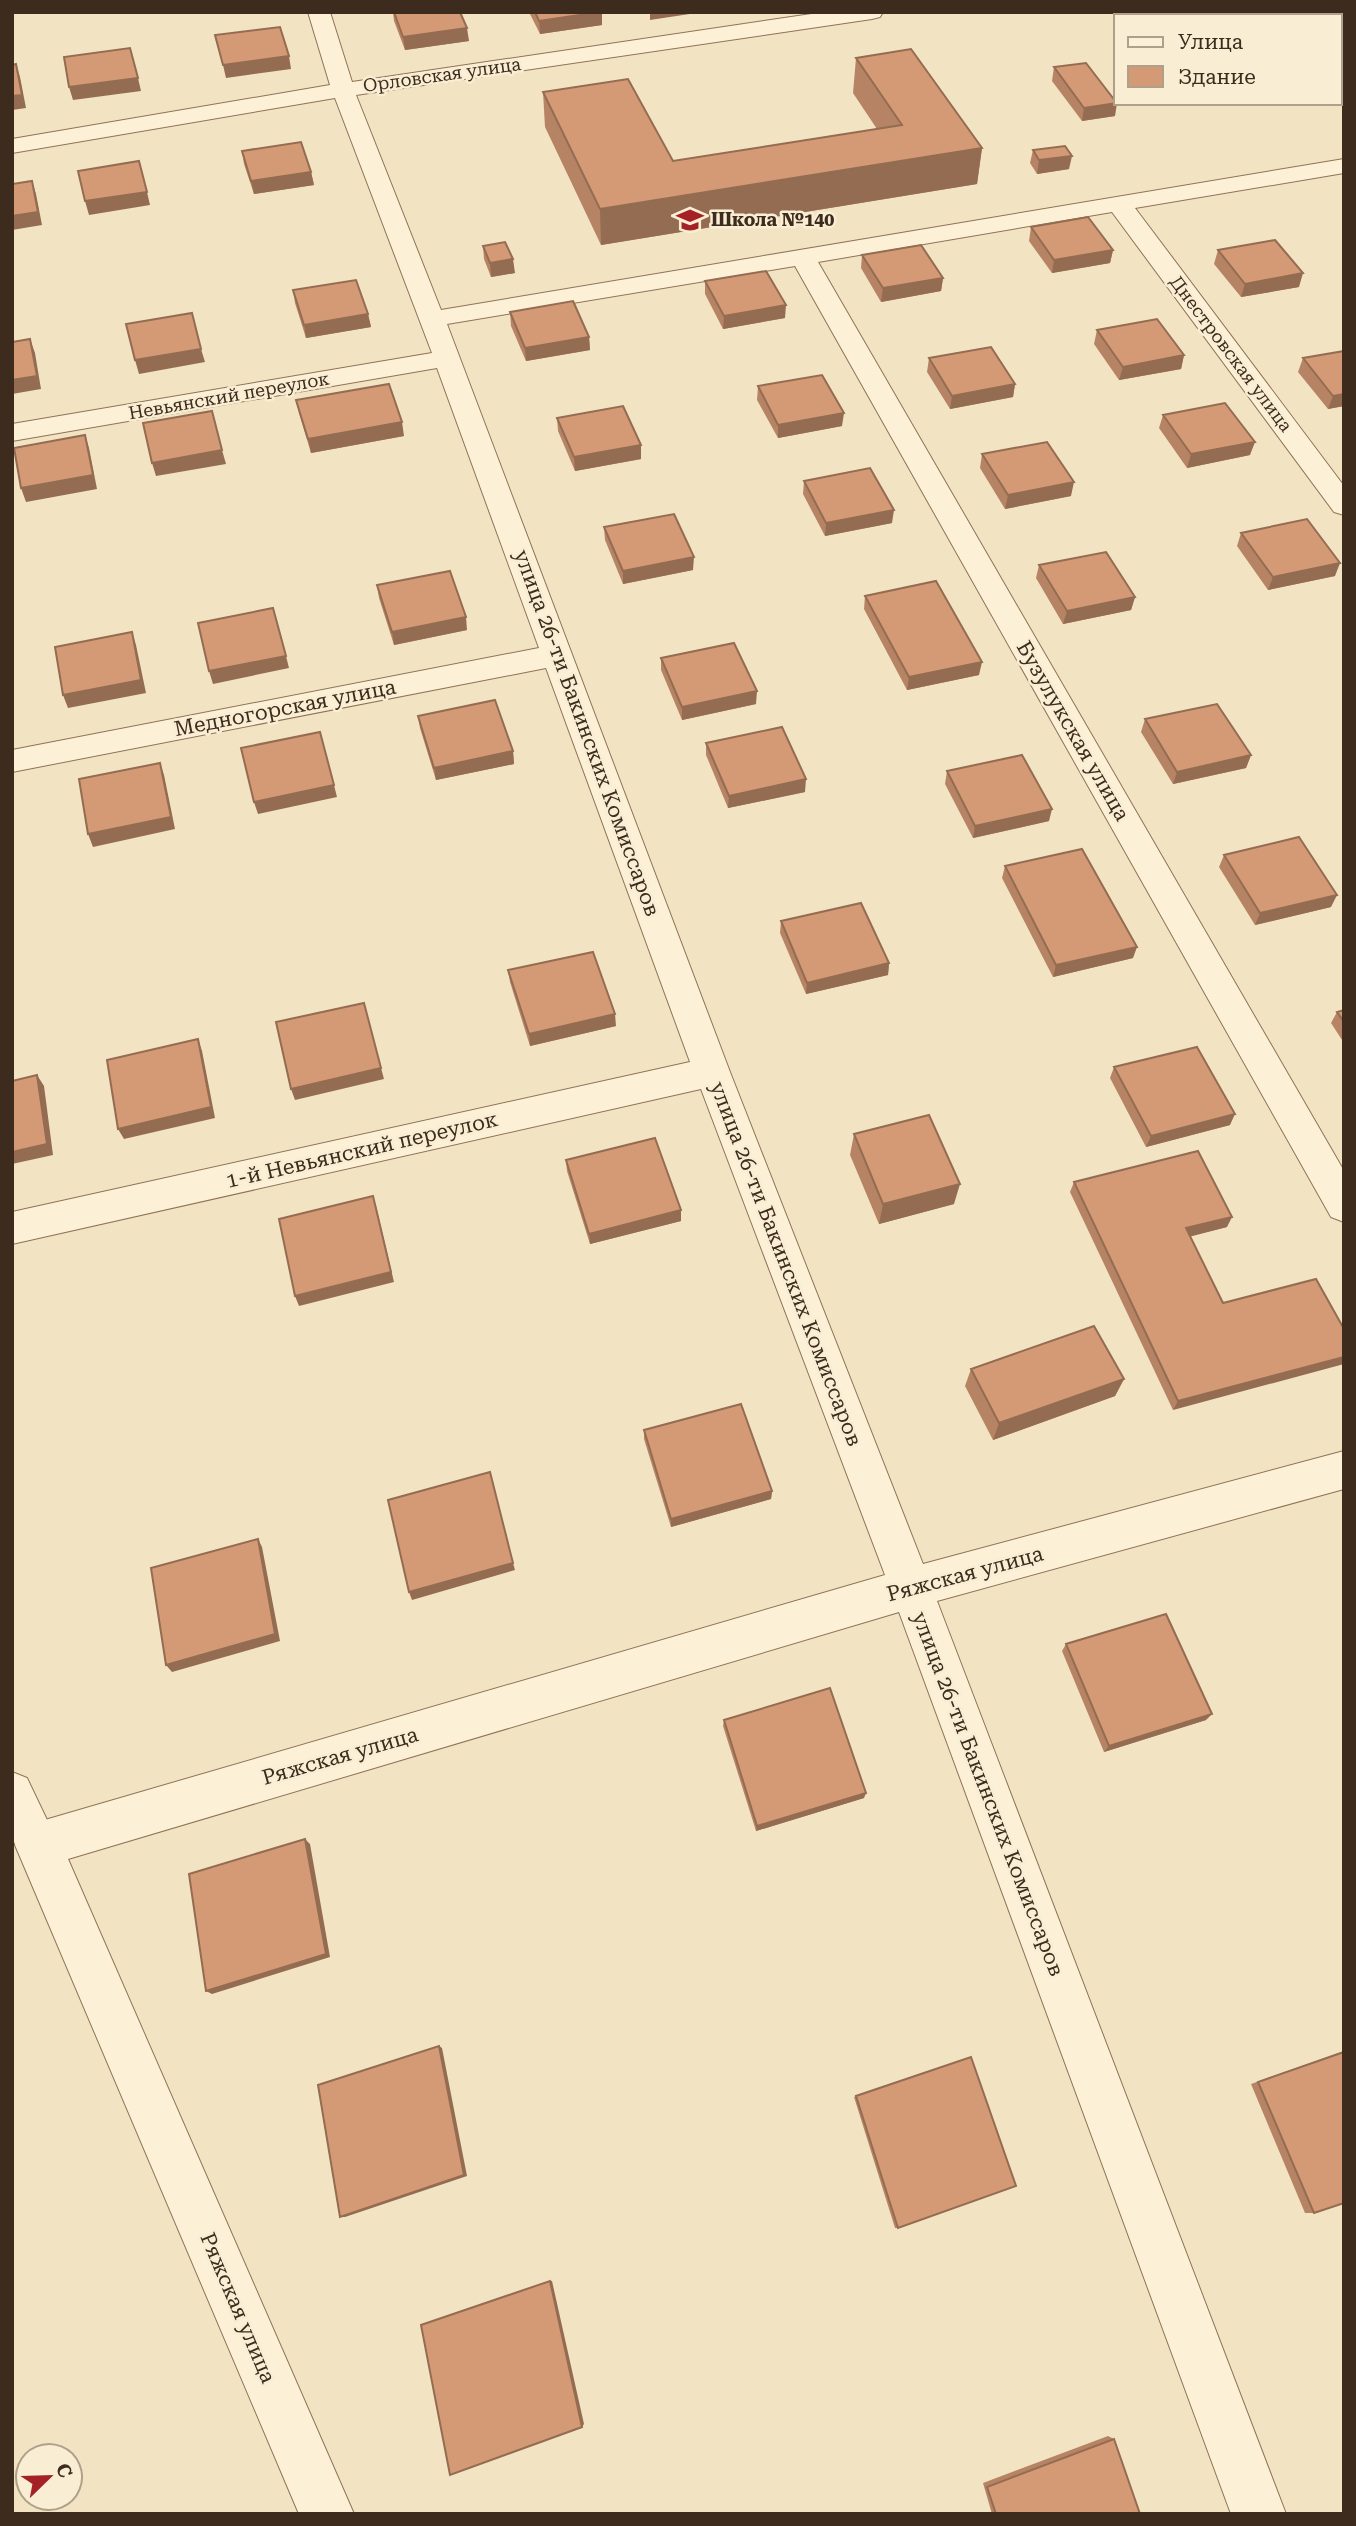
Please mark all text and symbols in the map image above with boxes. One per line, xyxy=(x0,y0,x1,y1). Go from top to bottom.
legend xyxy=(1114,14,1342,105)
text: Улица xyxy=(1178,30,1244,54)
street label: Орловская улица xyxy=(362,53,522,96)
text: Здание xyxy=(1178,65,1256,89)
school or university icon: Школа №140 xyxy=(675,205,705,235)
place label: Школа №140 xyxy=(711,209,834,230)
street label: Днестровская улица xyxy=(1166,272,1297,436)
street label: Невьянский переулок xyxy=(127,367,331,424)
street label: улица 26-ти Бакинских Комиссаров xyxy=(509,547,665,919)
street label: Бузулукская улица xyxy=(1012,637,1135,826)
street label: Медногорская улица xyxy=(172,675,398,741)
street label: улица 26-ти Бакинских Комиссаров xyxy=(705,1079,867,1449)
street label: 1-й Невьянский переулок xyxy=(224,1107,500,1193)
street label: Ряжская улица xyxy=(884,1541,1046,1606)
street label: улица 26-ти Бакинских Комиссаров xyxy=(907,1609,1069,1979)
street label: Ряжская улица xyxy=(259,1722,421,1790)
street label: Ряжская улица xyxy=(195,2229,281,2387)
north arrow xyxy=(14,2442,84,2512)
text: С xyxy=(51,2460,77,2481)

